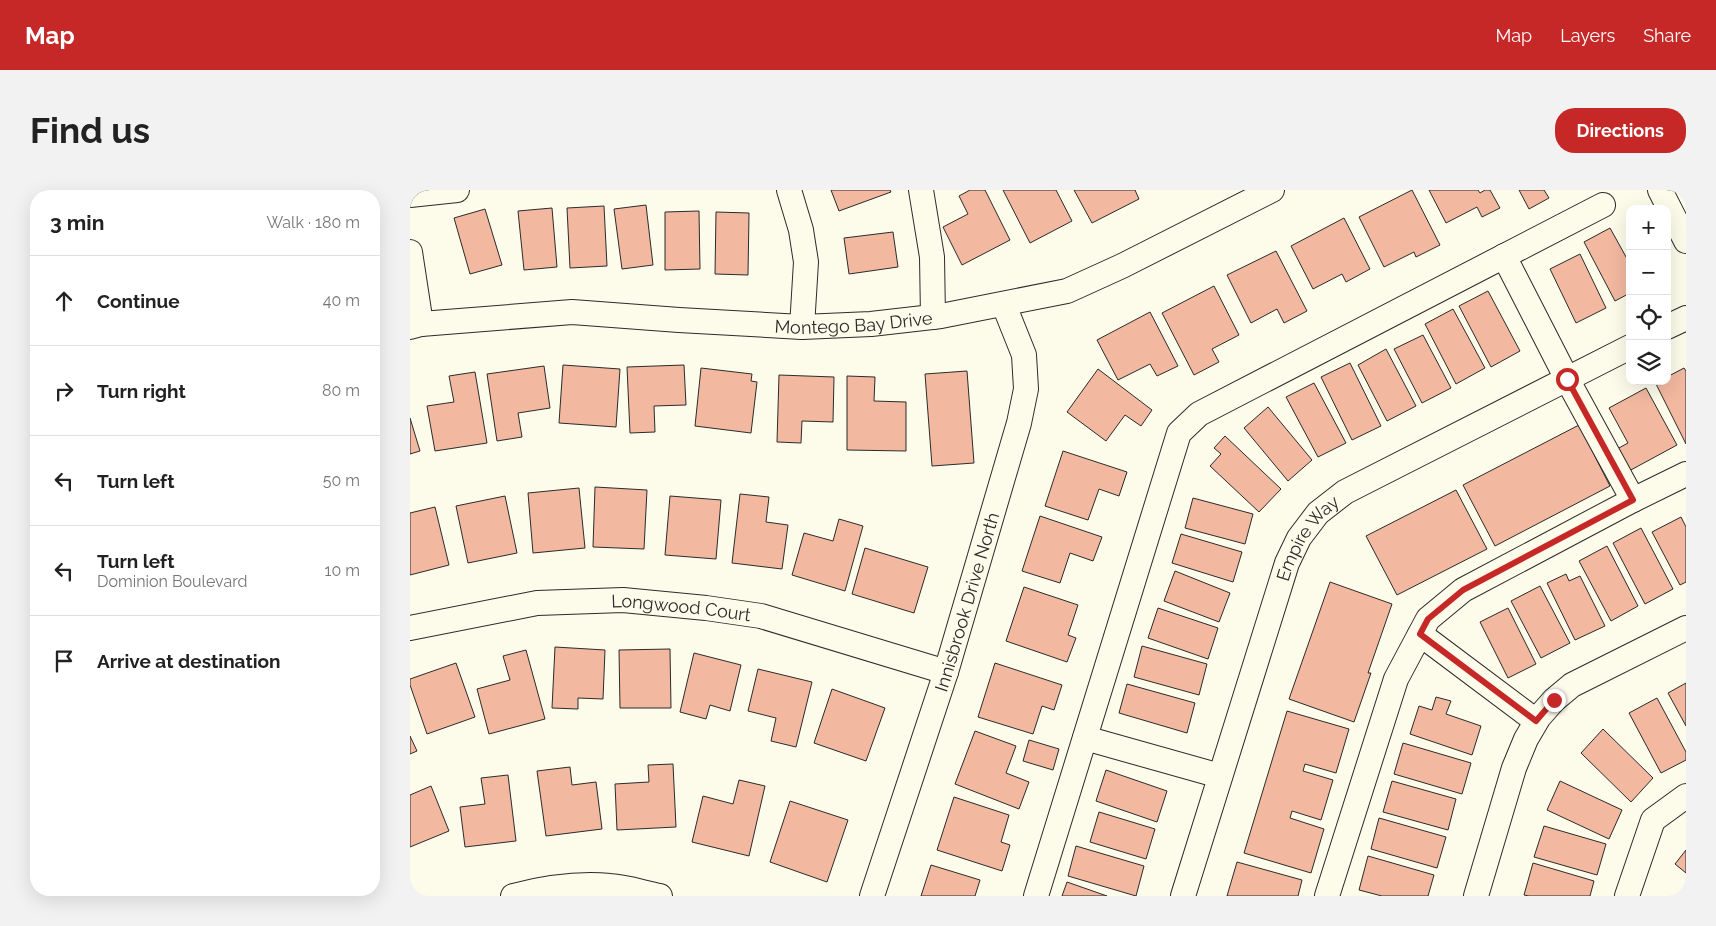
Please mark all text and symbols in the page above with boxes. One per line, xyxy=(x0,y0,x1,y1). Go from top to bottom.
text: Map xyxy=(25,21,75,50)
text: Map xyxy=(1496,25,1532,46)
text: Layers xyxy=(1560,25,1615,46)
text: Share xyxy=(1643,25,1691,46)
button: Directions xyxy=(1555,108,1686,153)
text: Find us xyxy=(30,110,150,151)
map controls xyxy=(1626,205,1671,385)
button: + xyxy=(1626,205,1671,250)
text: 3 min xyxy=(50,210,104,235)
text: Walk · 180 m xyxy=(266,213,360,232)
button: − xyxy=(1626,250,1671,295)
icon: ahead xyxy=(50,287,78,315)
text: Continue xyxy=(97,290,180,312)
text: 40 m xyxy=(323,291,360,310)
button: locate xyxy=(1626,295,1671,340)
street label: Montego Bay Drive xyxy=(774,307,934,338)
button: layers xyxy=(1626,340,1671,385)
route start xyxy=(1556,368,1579,391)
icon: right xyxy=(50,377,78,405)
text: Turn right xyxy=(97,380,186,402)
text: 80 m xyxy=(322,381,360,400)
icon: left xyxy=(50,467,78,495)
text: Turn left xyxy=(97,470,174,492)
text: 50 m xyxy=(323,471,360,490)
street label: Empire Way xyxy=(1272,490,1343,583)
street label: Innisbrook Drive North xyxy=(930,510,1003,694)
text: Turn left xyxy=(97,550,174,572)
icon: left xyxy=(50,557,78,585)
text: 10 m xyxy=(325,561,360,580)
text: Dominion Boulevard xyxy=(97,572,247,591)
street label: Longwood Court xyxy=(611,589,752,625)
icon: arrive xyxy=(50,647,78,675)
text: Arrive at destination xyxy=(97,650,281,672)
route end xyxy=(1543,689,1566,712)

